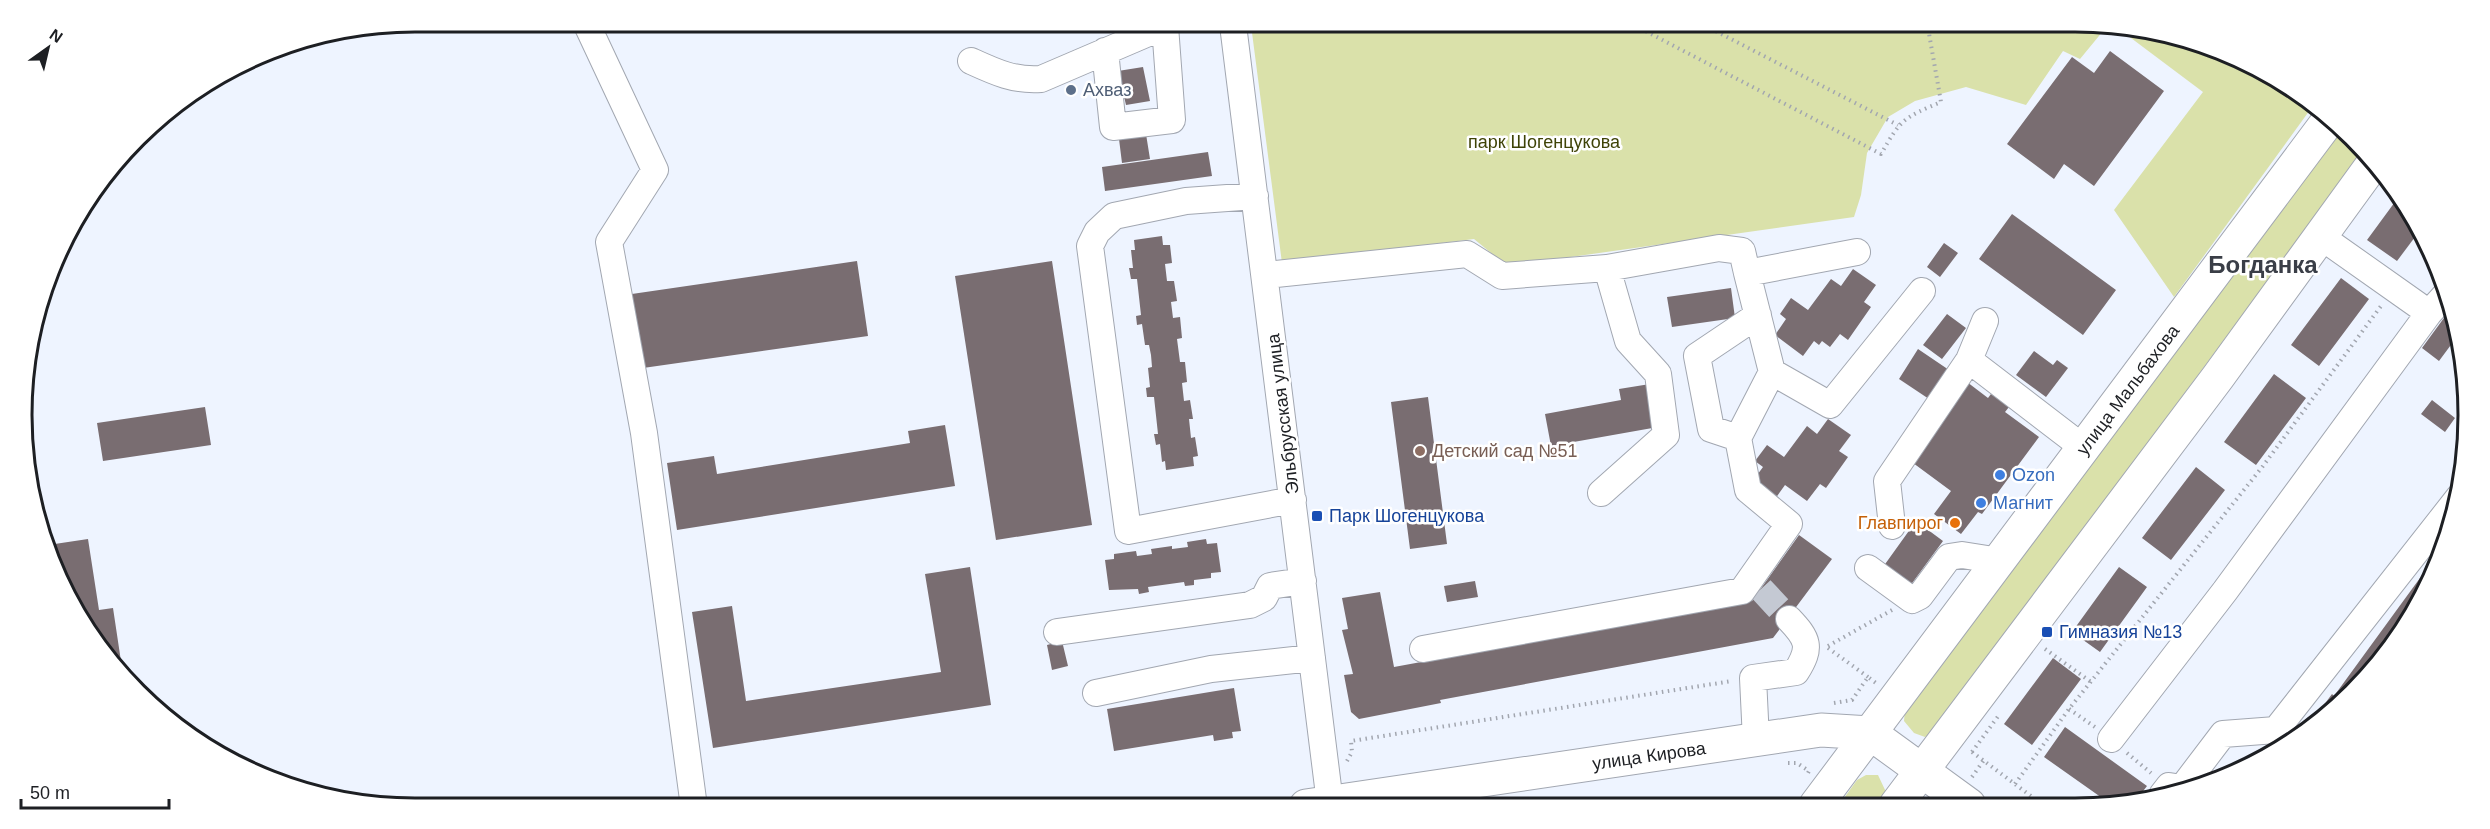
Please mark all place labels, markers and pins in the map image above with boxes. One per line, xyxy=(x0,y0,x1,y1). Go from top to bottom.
place label: Ахваз xyxy=(1083,80,1131,100)
marker: Ахваз xyxy=(1064,83,1078,97)
place label: Детский сад №51 xyxy=(1432,441,1577,461)
marker: Детский сад №51 xyxy=(1413,444,1427,458)
place label: Ozon xyxy=(2012,465,2055,485)
marker: Ozon xyxy=(1993,468,2007,482)
place label: Магнит xyxy=(1993,493,2053,513)
marker: Магнит xyxy=(1974,496,1988,510)
place label: Парк Шогенцукова xyxy=(1329,506,1485,526)
marker: Парк Шогенцукова xyxy=(1310,509,1324,523)
place label: Главпирог xyxy=(1858,513,1943,533)
marker: Главпирог xyxy=(1948,516,1962,530)
place label: Гимназия №13 xyxy=(2059,622,2182,642)
marker: Гимназия №13 xyxy=(2040,625,2054,639)

